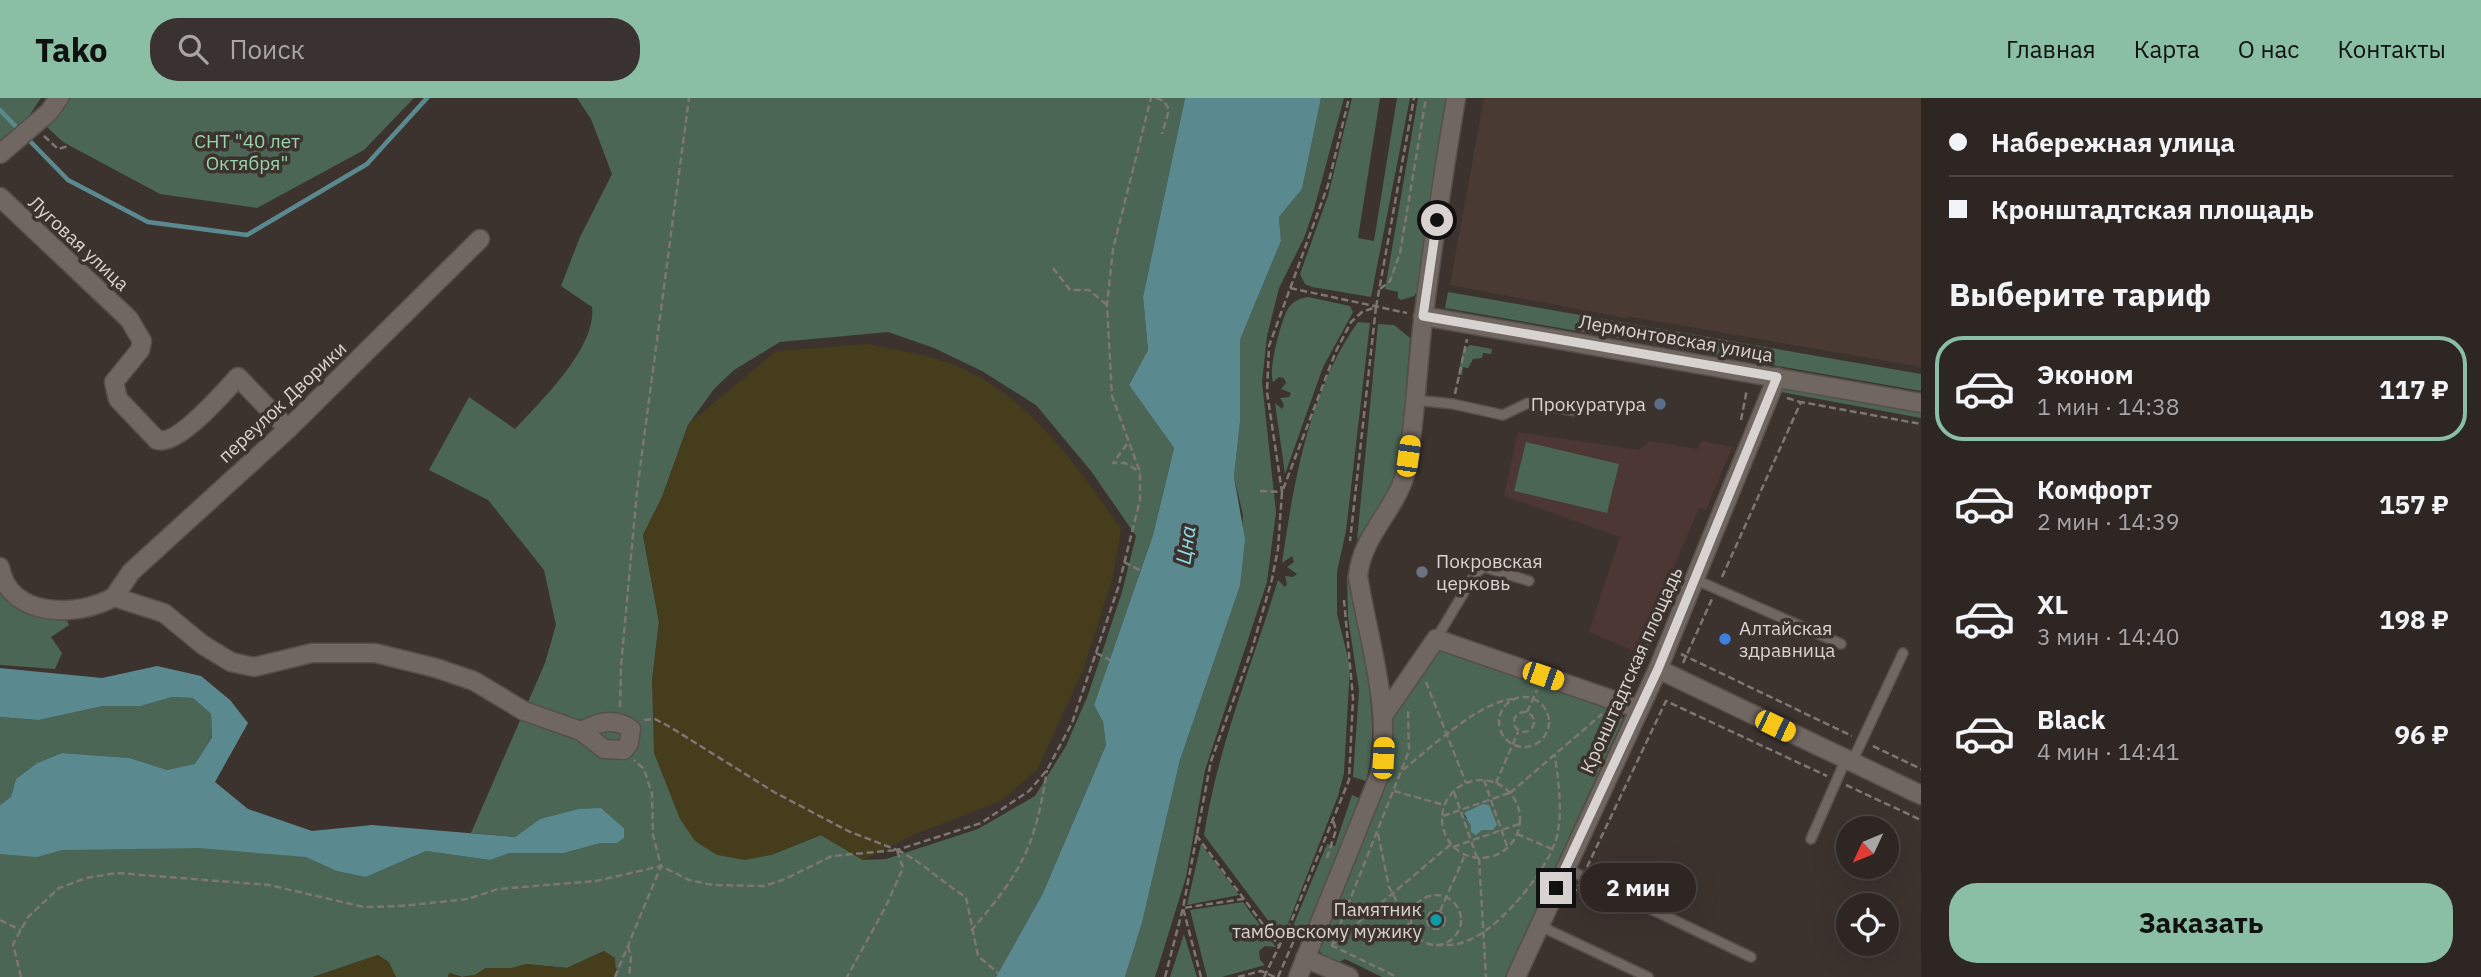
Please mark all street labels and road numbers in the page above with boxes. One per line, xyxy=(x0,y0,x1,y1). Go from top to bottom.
street label: Луговая улица xyxy=(24,190,134,296)
street label: Лермонтовская улица xyxy=(1577,309,1775,367)
street label: переулок Дворики xyxy=(213,336,351,468)
street label: Кронштадтская площадь xyxy=(1575,563,1688,777)

